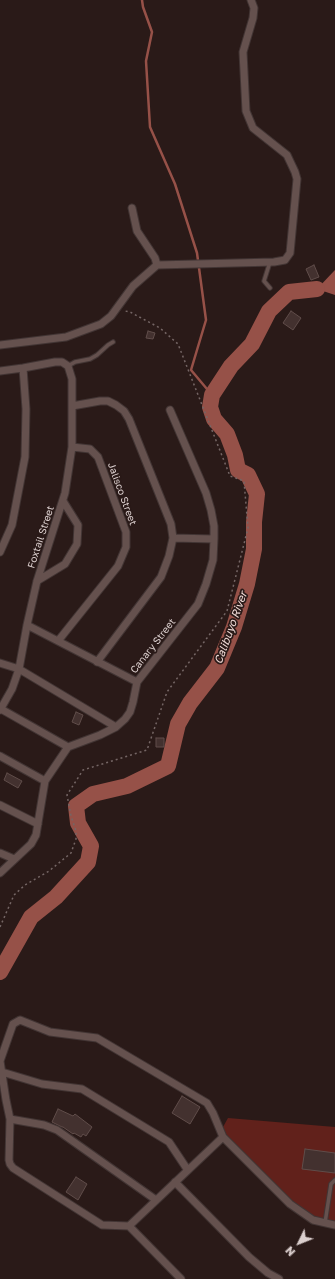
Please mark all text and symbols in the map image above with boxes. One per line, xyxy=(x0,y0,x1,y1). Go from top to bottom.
street label: Jalisco Street xyxy=(105,461,139,527)
street label: Foxtail Street xyxy=(25,504,57,570)
water label: Calibuyo River xyxy=(212,590,250,666)
street label: Canary Street xyxy=(128,616,178,676)
north arrow xyxy=(279,1223,319,1263)
text: N xyxy=(282,1244,297,1259)

